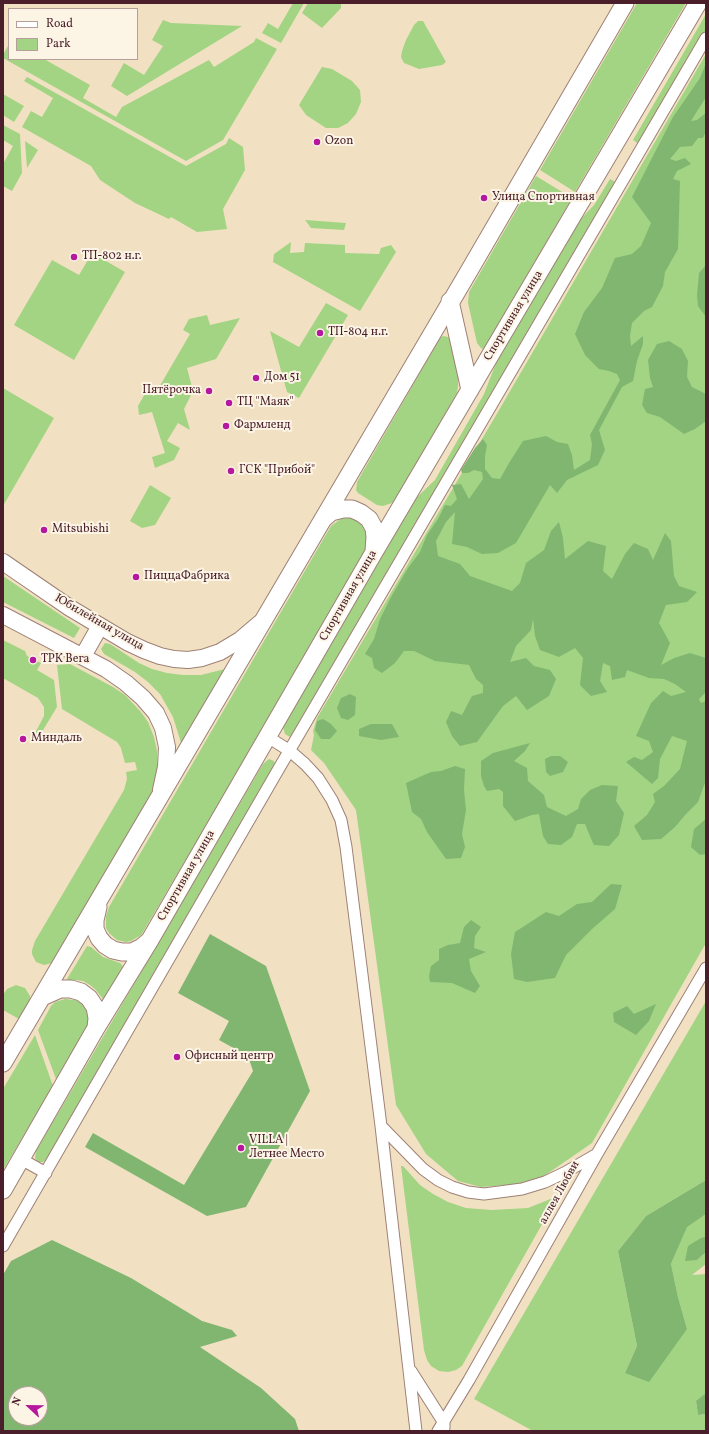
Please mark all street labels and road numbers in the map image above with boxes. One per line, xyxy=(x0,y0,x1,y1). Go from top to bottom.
street label: Спортивная улица xyxy=(481,268,547,364)
street label: Спортивная улица xyxy=(317,548,381,644)
street label: Юбилейная улица xyxy=(52,592,146,654)
street label: Спортивная улица xyxy=(155,828,219,924)
street label: аллея Любви xyxy=(537,1159,583,1227)

